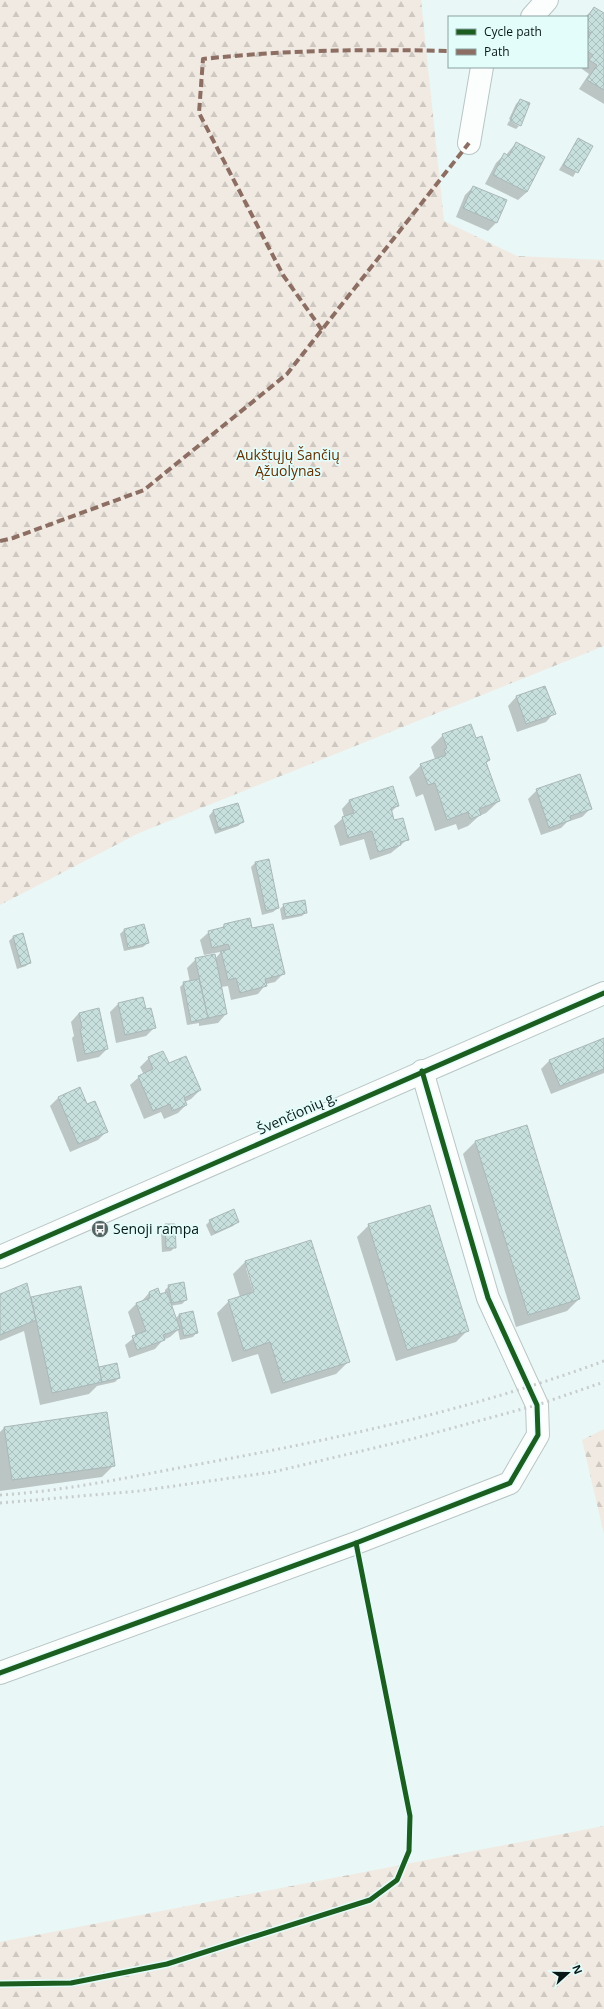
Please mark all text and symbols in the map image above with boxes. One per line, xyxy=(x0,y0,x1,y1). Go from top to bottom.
legend xyxy=(448,16,588,68)
text: Cycle path xyxy=(484,23,542,40)
text: Path xyxy=(484,43,510,60)
park label: Aukštųjų Šančių Ąžuolynas xyxy=(236,445,340,480)
street label: Švenčionių g. xyxy=(254,1086,340,1139)
bus stop icon: Senoji rampa xyxy=(90,1219,110,1239)
place label: Senoji rampa xyxy=(113,1219,199,1238)
north arrow xyxy=(548,1953,588,1993)
text: N xyxy=(569,1962,586,1976)

